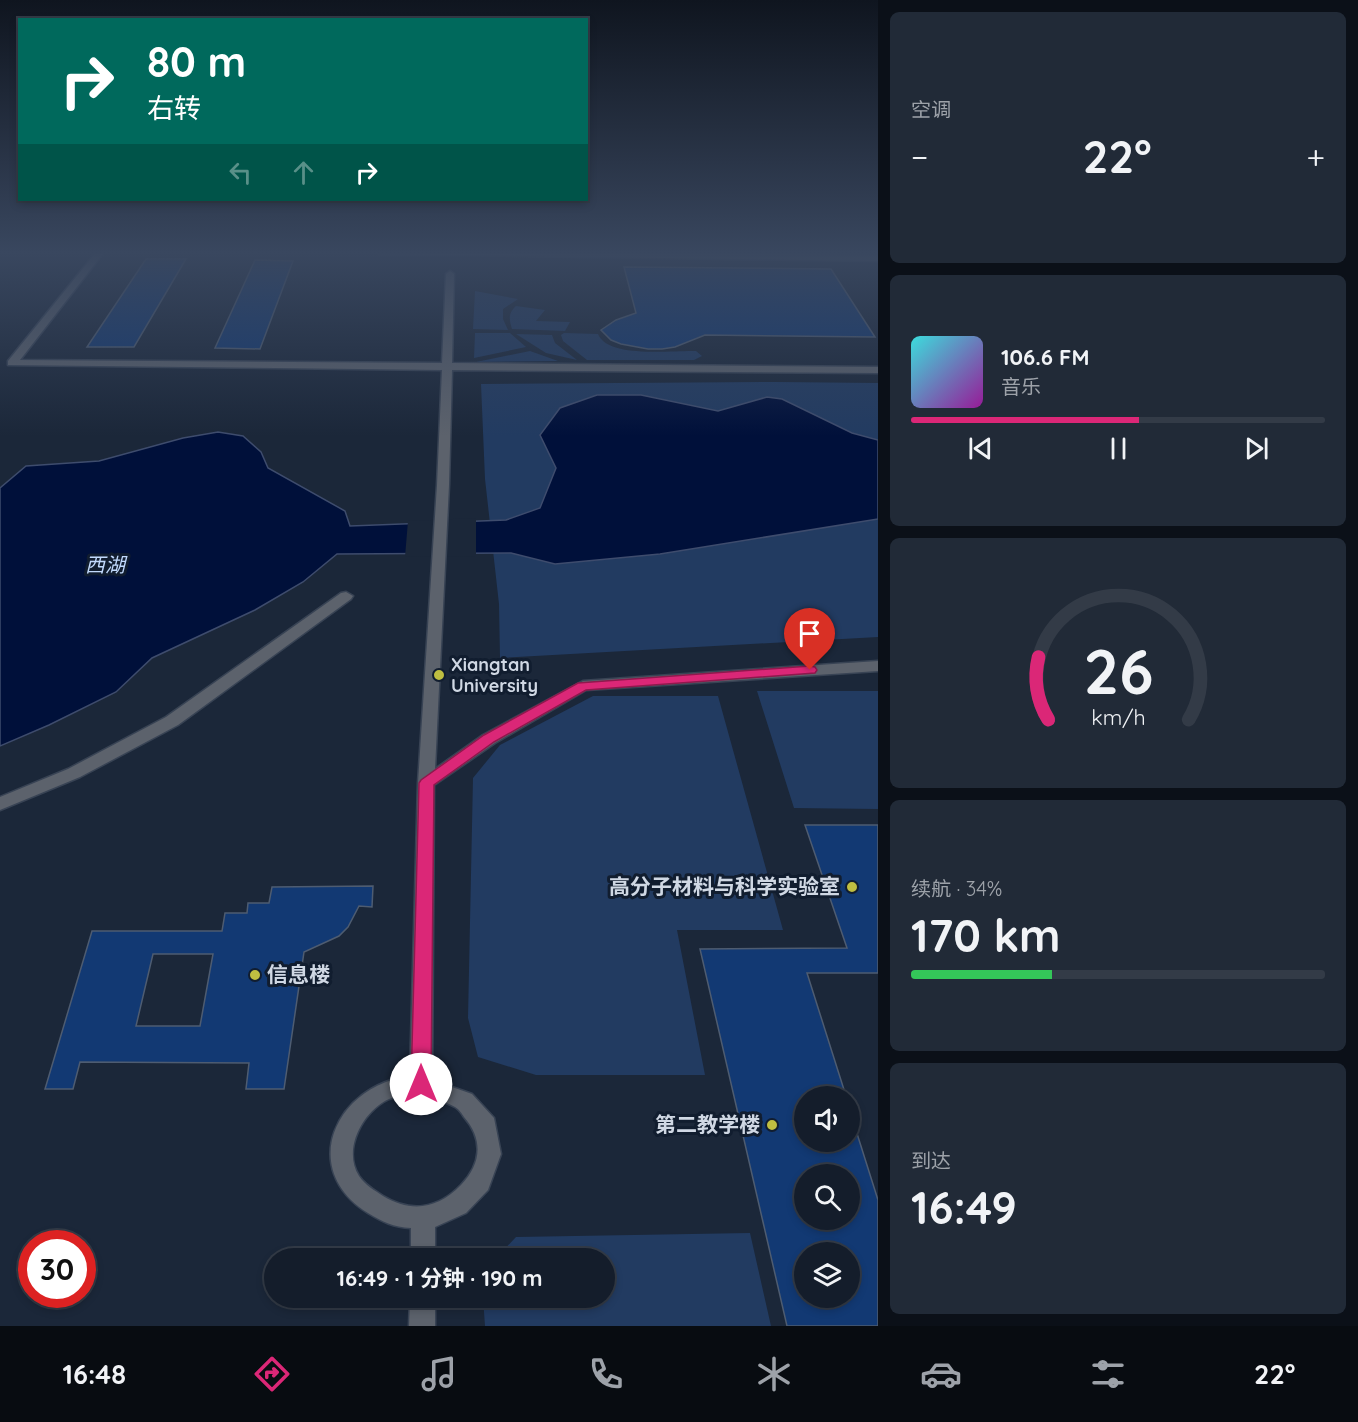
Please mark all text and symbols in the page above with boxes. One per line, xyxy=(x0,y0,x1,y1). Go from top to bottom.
text: 80 m xyxy=(147,35,246,88)
icon: right xyxy=(48,42,126,120)
text: 右转 xyxy=(147,91,201,125)
text: 空调 xyxy=(911,97,951,122)
text: 22° xyxy=(1083,128,1152,184)
text: − xyxy=(911,136,928,177)
text: + xyxy=(1306,136,1325,177)
icon: left xyxy=(224,156,257,189)
icon: ahead xyxy=(287,156,320,189)
icon: right xyxy=(350,156,383,189)
text: 106.6 FM xyxy=(1001,343,1089,371)
text: 音乐 xyxy=(1001,374,1041,399)
icon: previous xyxy=(964,432,997,465)
icon: pause xyxy=(1102,432,1135,465)
icon: next xyxy=(1240,432,1273,465)
water label: 西湖 xyxy=(85,552,128,577)
pin xyxy=(784,608,835,670)
icon: arrive xyxy=(793,617,826,650)
text: 26 xyxy=(1083,632,1153,710)
place label: Xiangtan University xyxy=(451,653,538,697)
marker: Xiangtan University xyxy=(432,668,446,682)
text: km/h xyxy=(1091,704,1145,730)
place label: 高分子材料与科学实验室 xyxy=(609,873,840,899)
text: 续航 · 34% xyxy=(911,876,1002,901)
marker: 高分子材料与科学实验室 xyxy=(845,880,859,894)
text: 170 km xyxy=(911,907,1061,963)
place label: 信息楼 xyxy=(267,961,330,987)
marker: 信息楼 xyxy=(248,968,262,982)
position arrow xyxy=(389,1052,453,1116)
map controls xyxy=(794,1086,860,1308)
button: sound xyxy=(794,1086,860,1152)
place label: 第二教学楼 xyxy=(655,1111,760,1137)
marker: 第二教学楼 xyxy=(765,1118,779,1132)
text: 到达 xyxy=(911,1148,951,1173)
button: search xyxy=(794,1164,860,1230)
text: 16:49 xyxy=(911,1179,1017,1235)
speed limit sign: 30 xyxy=(18,1230,96,1308)
button: layers xyxy=(794,1242,860,1308)
text: 16:49 · 1 分钟 · 190 m xyxy=(337,1264,542,1292)
icon: directions xyxy=(251,1353,293,1395)
icon: music xyxy=(418,1353,460,1395)
icon: phone xyxy=(585,1353,627,1395)
icon: climate xyxy=(753,1353,795,1395)
icon: car xyxy=(920,1353,962,1395)
icon: filters xyxy=(1087,1353,1129,1395)
text: 16:48 xyxy=(63,1357,126,1391)
text: 22° xyxy=(1254,1357,1295,1391)

